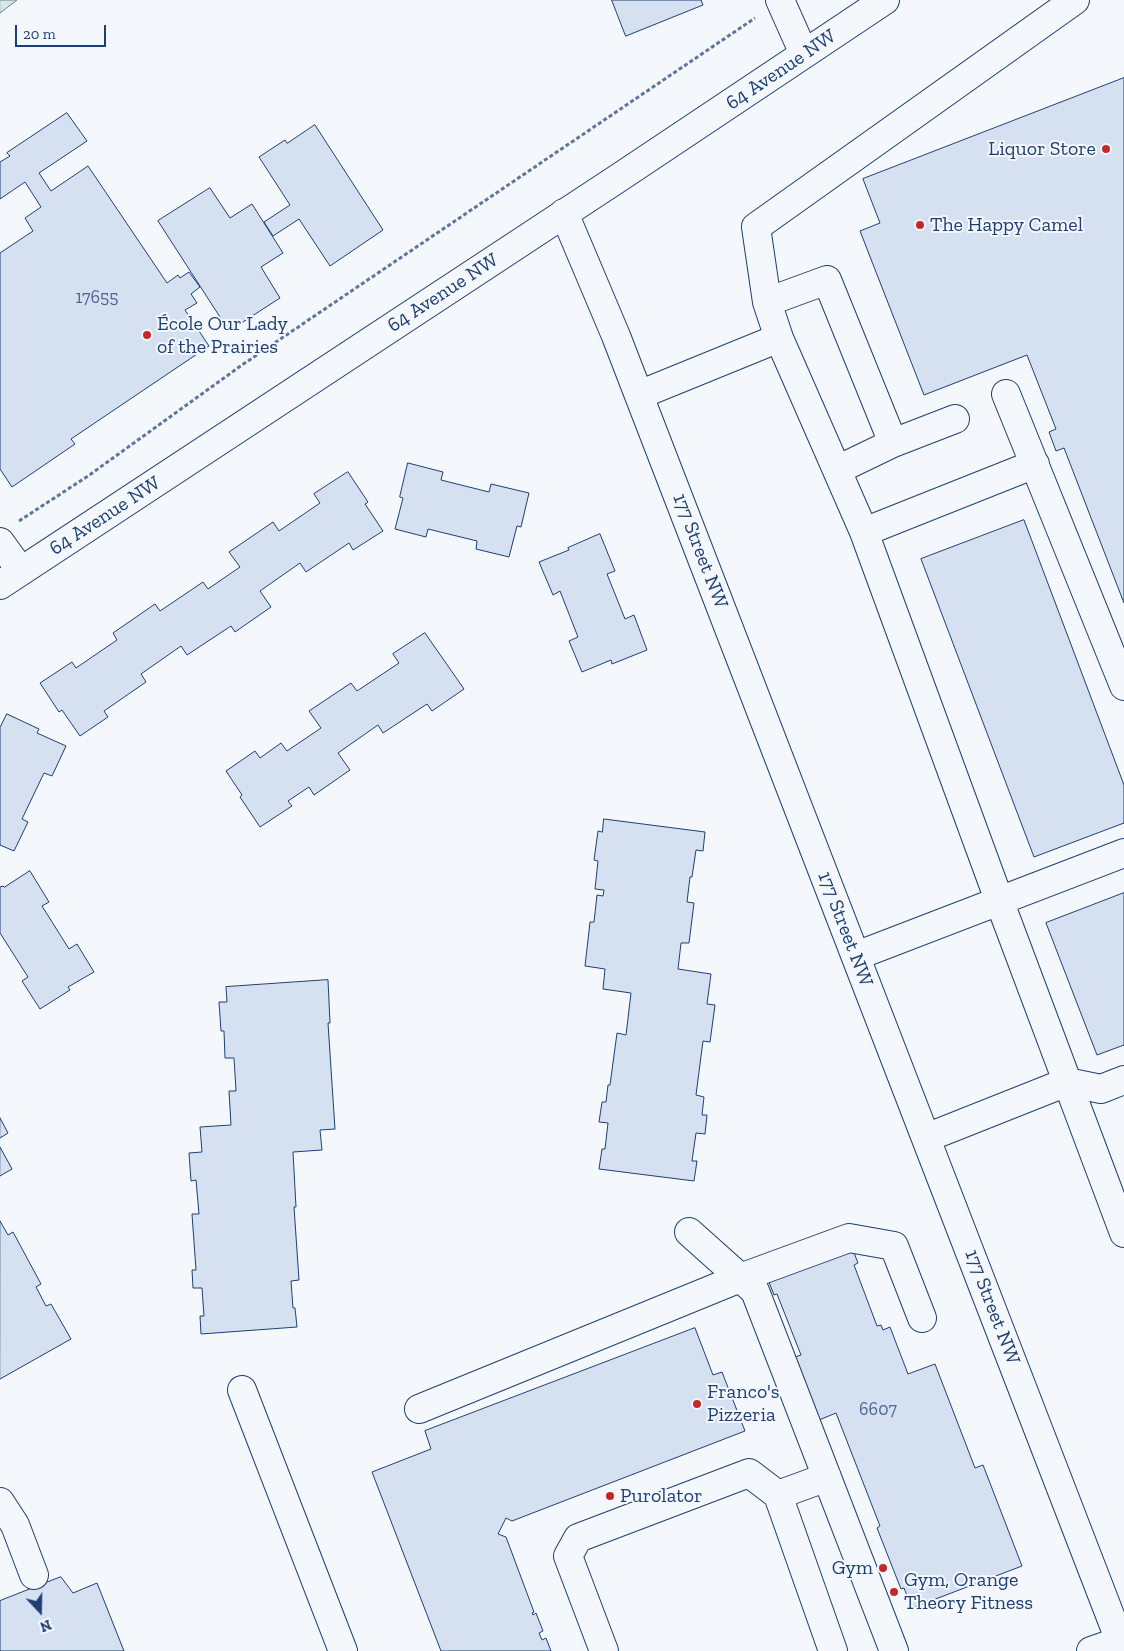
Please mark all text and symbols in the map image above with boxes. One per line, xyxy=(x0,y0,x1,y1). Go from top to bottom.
scale bar xyxy=(18,15,109,47)
street label: 64 Avenue NW xyxy=(722,24,840,116)
text: 20 m xyxy=(23,25,56,43)
place label: Liquor Store xyxy=(988,137,1096,161)
marker: Liquor Store xyxy=(1100,143,1112,155)
place label: The Happy Camel xyxy=(930,213,1083,237)
marker: The Happy Camel xyxy=(914,219,926,231)
street label: 64 Avenue NW xyxy=(383,248,503,338)
house number: 17655 xyxy=(75,287,119,309)
place label: École Our Lady of the Prairies xyxy=(157,312,288,359)
marker: École Our Lady of the Prairies xyxy=(141,329,153,341)
street label: 64 Avenue NW xyxy=(45,471,165,561)
street label: 177 Street NW xyxy=(667,490,733,612)
street label: 177 Street NW xyxy=(812,868,878,990)
street label: 177 Street NW xyxy=(959,1246,1025,1368)
place label: Franco's Pizzeria xyxy=(707,1380,780,1427)
marker: Franco's Pizzeria xyxy=(691,1398,703,1410)
house number: 6607 xyxy=(859,1399,897,1421)
place label: Purolator xyxy=(620,1484,702,1508)
marker: Purolator xyxy=(604,1490,616,1502)
place label: Gym xyxy=(832,1556,873,1580)
marker: Gym xyxy=(877,1562,889,1574)
place label: Gym, Orange Theory Fitness xyxy=(904,1568,1033,1615)
north arrow xyxy=(15,1586,65,1636)
marker: Gym, Orange Theory Fitness xyxy=(888,1586,900,1598)
text: N xyxy=(38,1616,54,1635)

